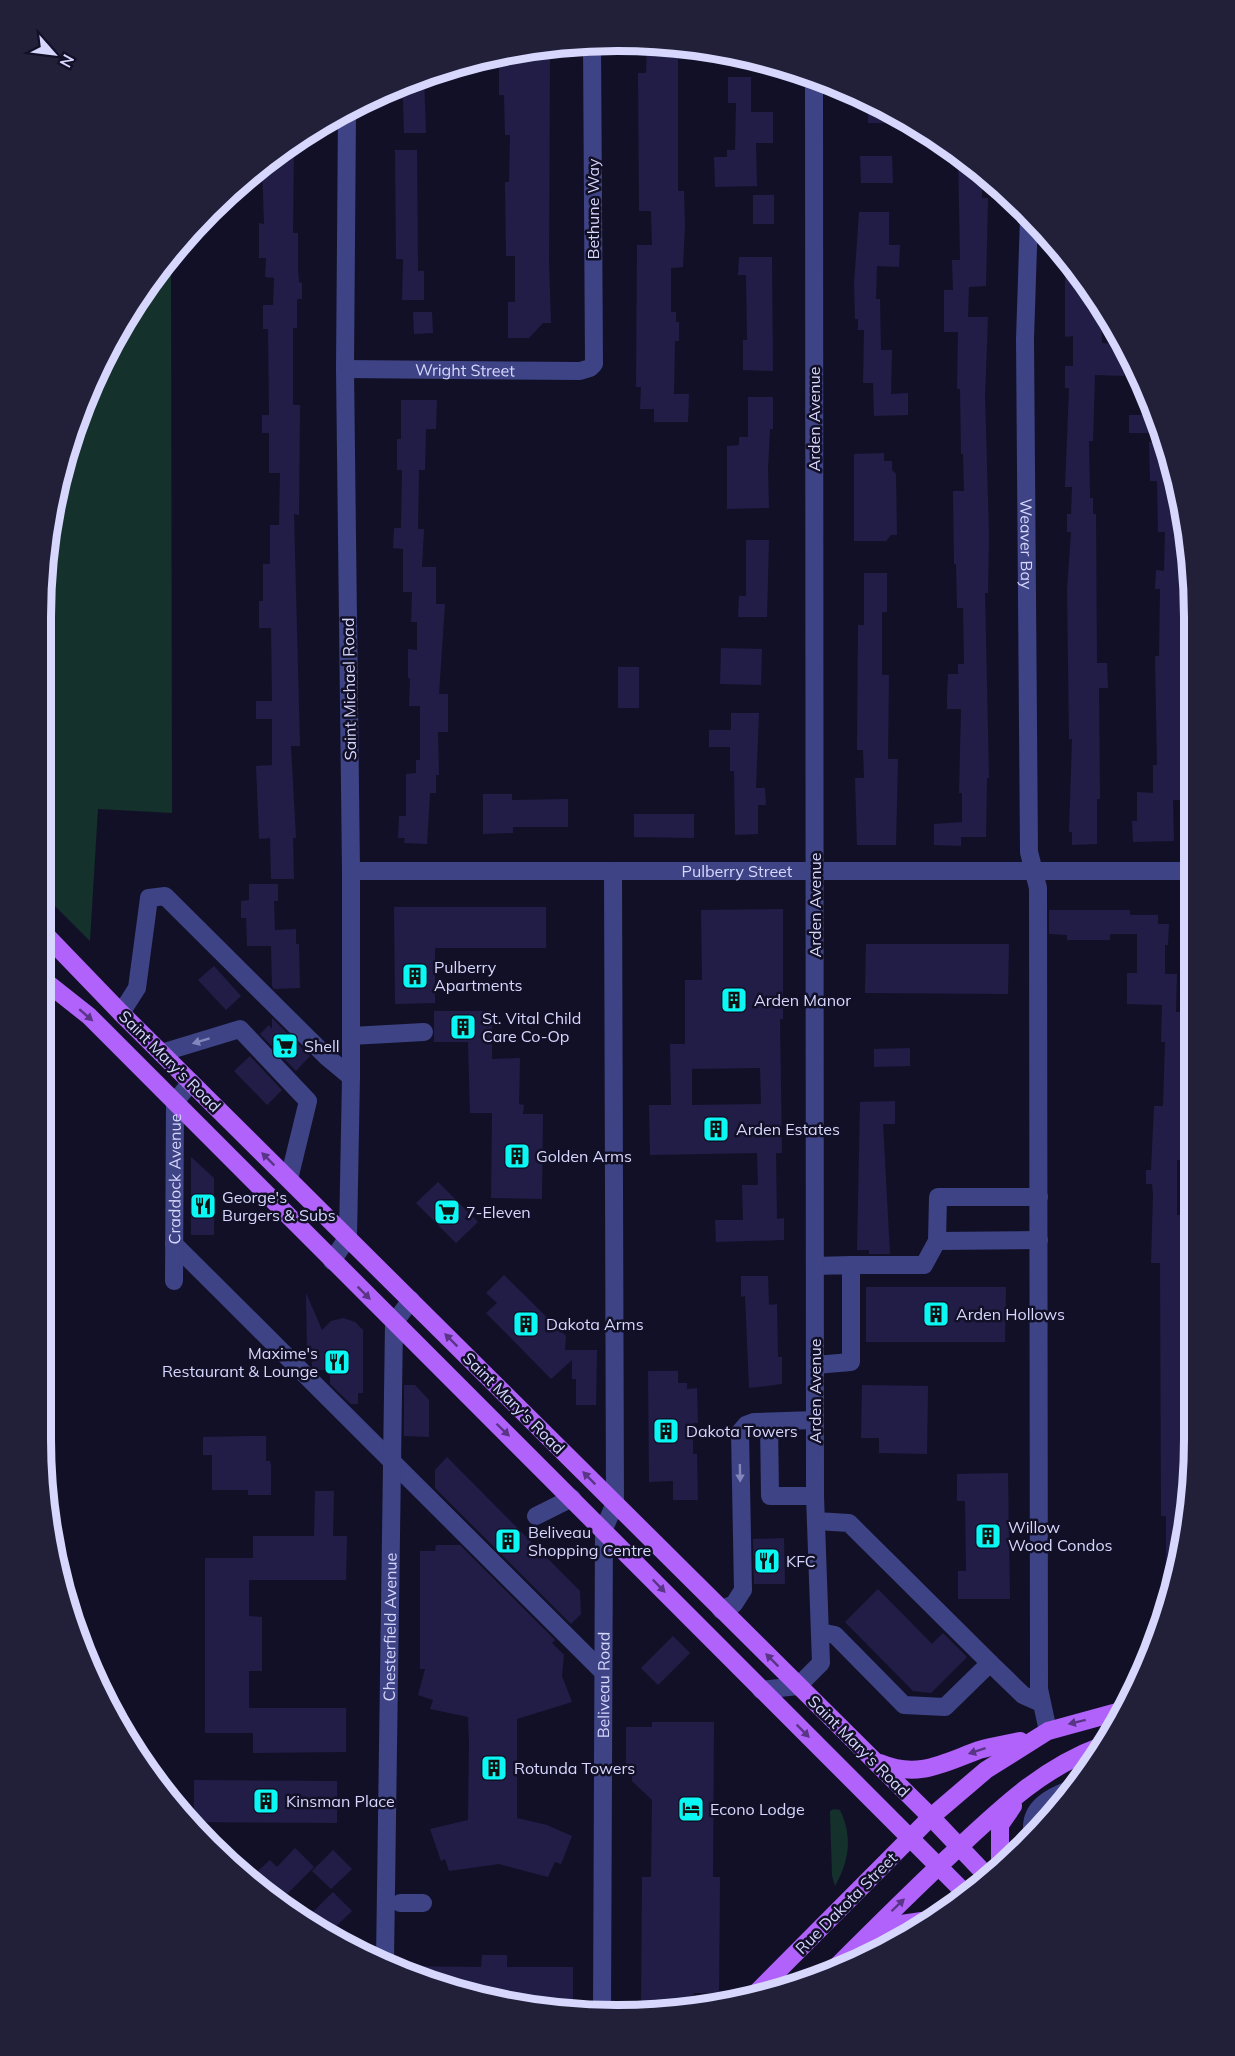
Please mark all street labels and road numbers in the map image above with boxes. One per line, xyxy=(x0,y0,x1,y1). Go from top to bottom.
street label: Bethune Way xyxy=(583,158,603,259)
street label: Wright Street xyxy=(415,360,515,380)
street label: Arden Avenue xyxy=(804,366,824,472)
street label: Weaver Bay xyxy=(1016,498,1037,590)
street label: Saint Michael Road xyxy=(338,617,360,761)
street label: Arden Avenue xyxy=(805,852,825,958)
street label: Pulberry Street xyxy=(682,861,793,881)
street label: Saint Mary's Road xyxy=(115,1006,225,1116)
street label: Craddock Avenue xyxy=(164,1114,185,1244)
street label: Arden Avenue xyxy=(805,1338,825,1444)
street label: Saint Mary's Road xyxy=(459,1348,569,1458)
street label: Chesterfield Avenue xyxy=(379,1553,401,1702)
street label: Beliveau Road xyxy=(593,1632,614,1738)
street label: Saint Mary's Road xyxy=(804,1691,914,1801)
street label: Rue Dakota Street xyxy=(791,1848,901,1958)

